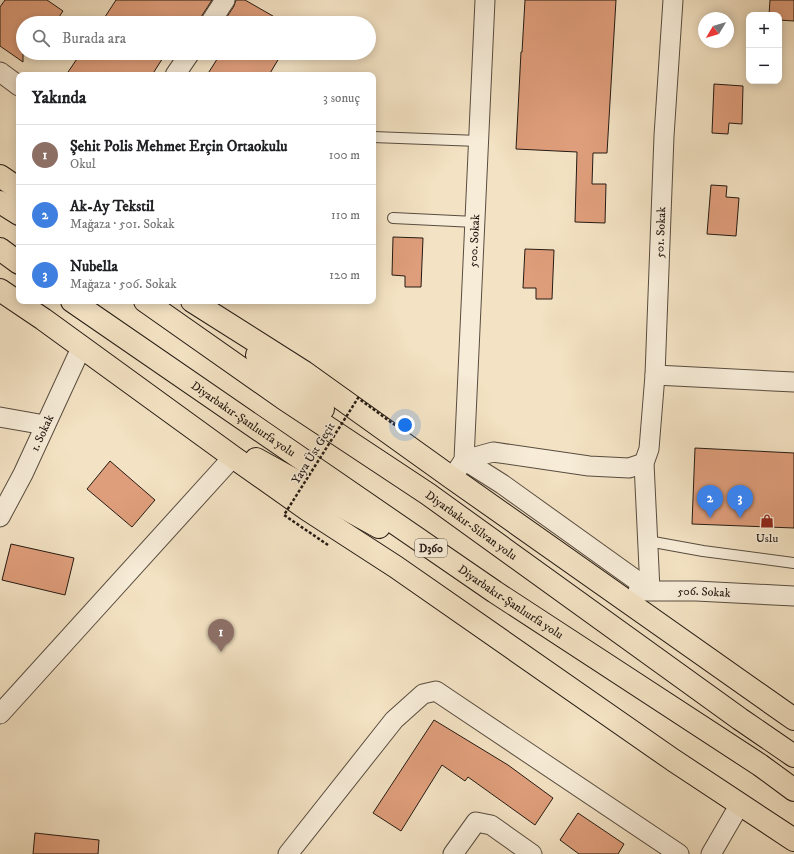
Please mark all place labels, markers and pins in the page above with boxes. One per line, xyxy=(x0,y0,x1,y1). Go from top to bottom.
pin: 2 xyxy=(697,485,723,518)
pin: 3 xyxy=(727,485,753,518)
shop icon: Uslu xyxy=(759,513,775,529)
place label: Uslu xyxy=(756,531,778,546)
pin: 1 xyxy=(208,619,234,652)

